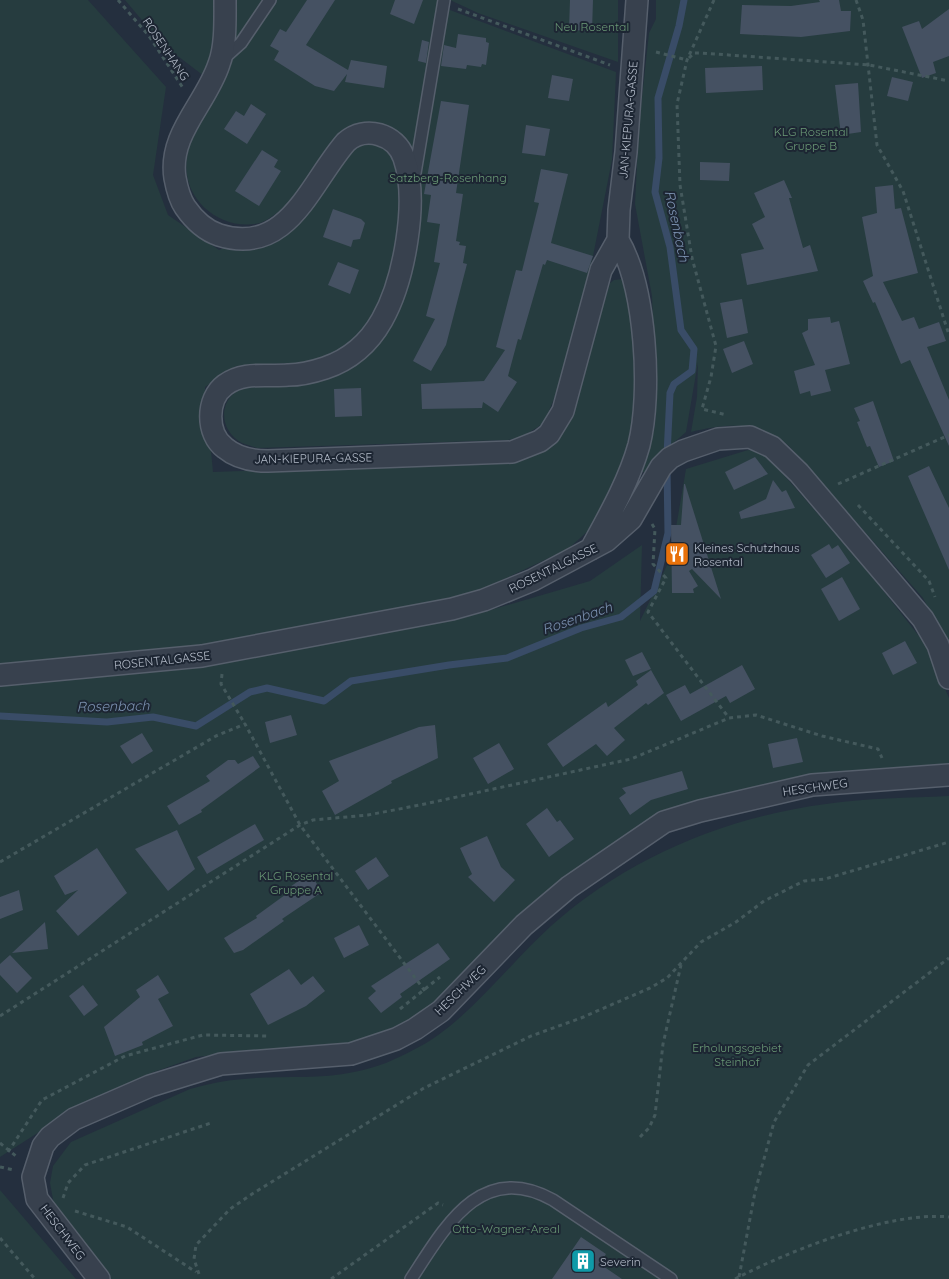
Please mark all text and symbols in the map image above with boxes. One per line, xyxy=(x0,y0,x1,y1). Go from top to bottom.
street label: ROSENHANG xyxy=(139,15,193,83)
park label: Neu Rosental xyxy=(555,19,629,34)
street label: JAN-KIEPURA-GASSE xyxy=(615,60,641,180)
park label: KLG Rosental Gruppe B xyxy=(774,124,848,153)
park label: Satzberg-Rosenhang xyxy=(389,170,507,185)
water label: Rosenbach xyxy=(661,189,694,264)
street label: JAN-KIEPURA-GASSE xyxy=(254,449,372,467)
street label: ROSENTALGASSE xyxy=(506,540,600,596)
place label: Kleines Schutzhaus Rosental xyxy=(694,540,800,569)
restaurant icon: Kleines Schutzhaus Rosental xyxy=(664,541,690,567)
water label: Rosenbach xyxy=(540,597,615,638)
street label: ROSENTALGASSE xyxy=(113,647,211,673)
water label: Rosenbach xyxy=(77,696,150,716)
street label: HESCHWEG xyxy=(782,775,848,799)
park label: KLG Rosental Gruppe A xyxy=(259,868,333,897)
street label: HESCHWEG xyxy=(431,962,489,1018)
park label: Erholungsgebiet Steinhof xyxy=(692,1040,782,1069)
street label: HESCHWEG xyxy=(37,1201,89,1263)
park label: Otto-Wagner-Areal xyxy=(452,1221,560,1236)
building icon: Severin xyxy=(570,1248,596,1274)
place label: Severin xyxy=(600,1254,641,1269)

